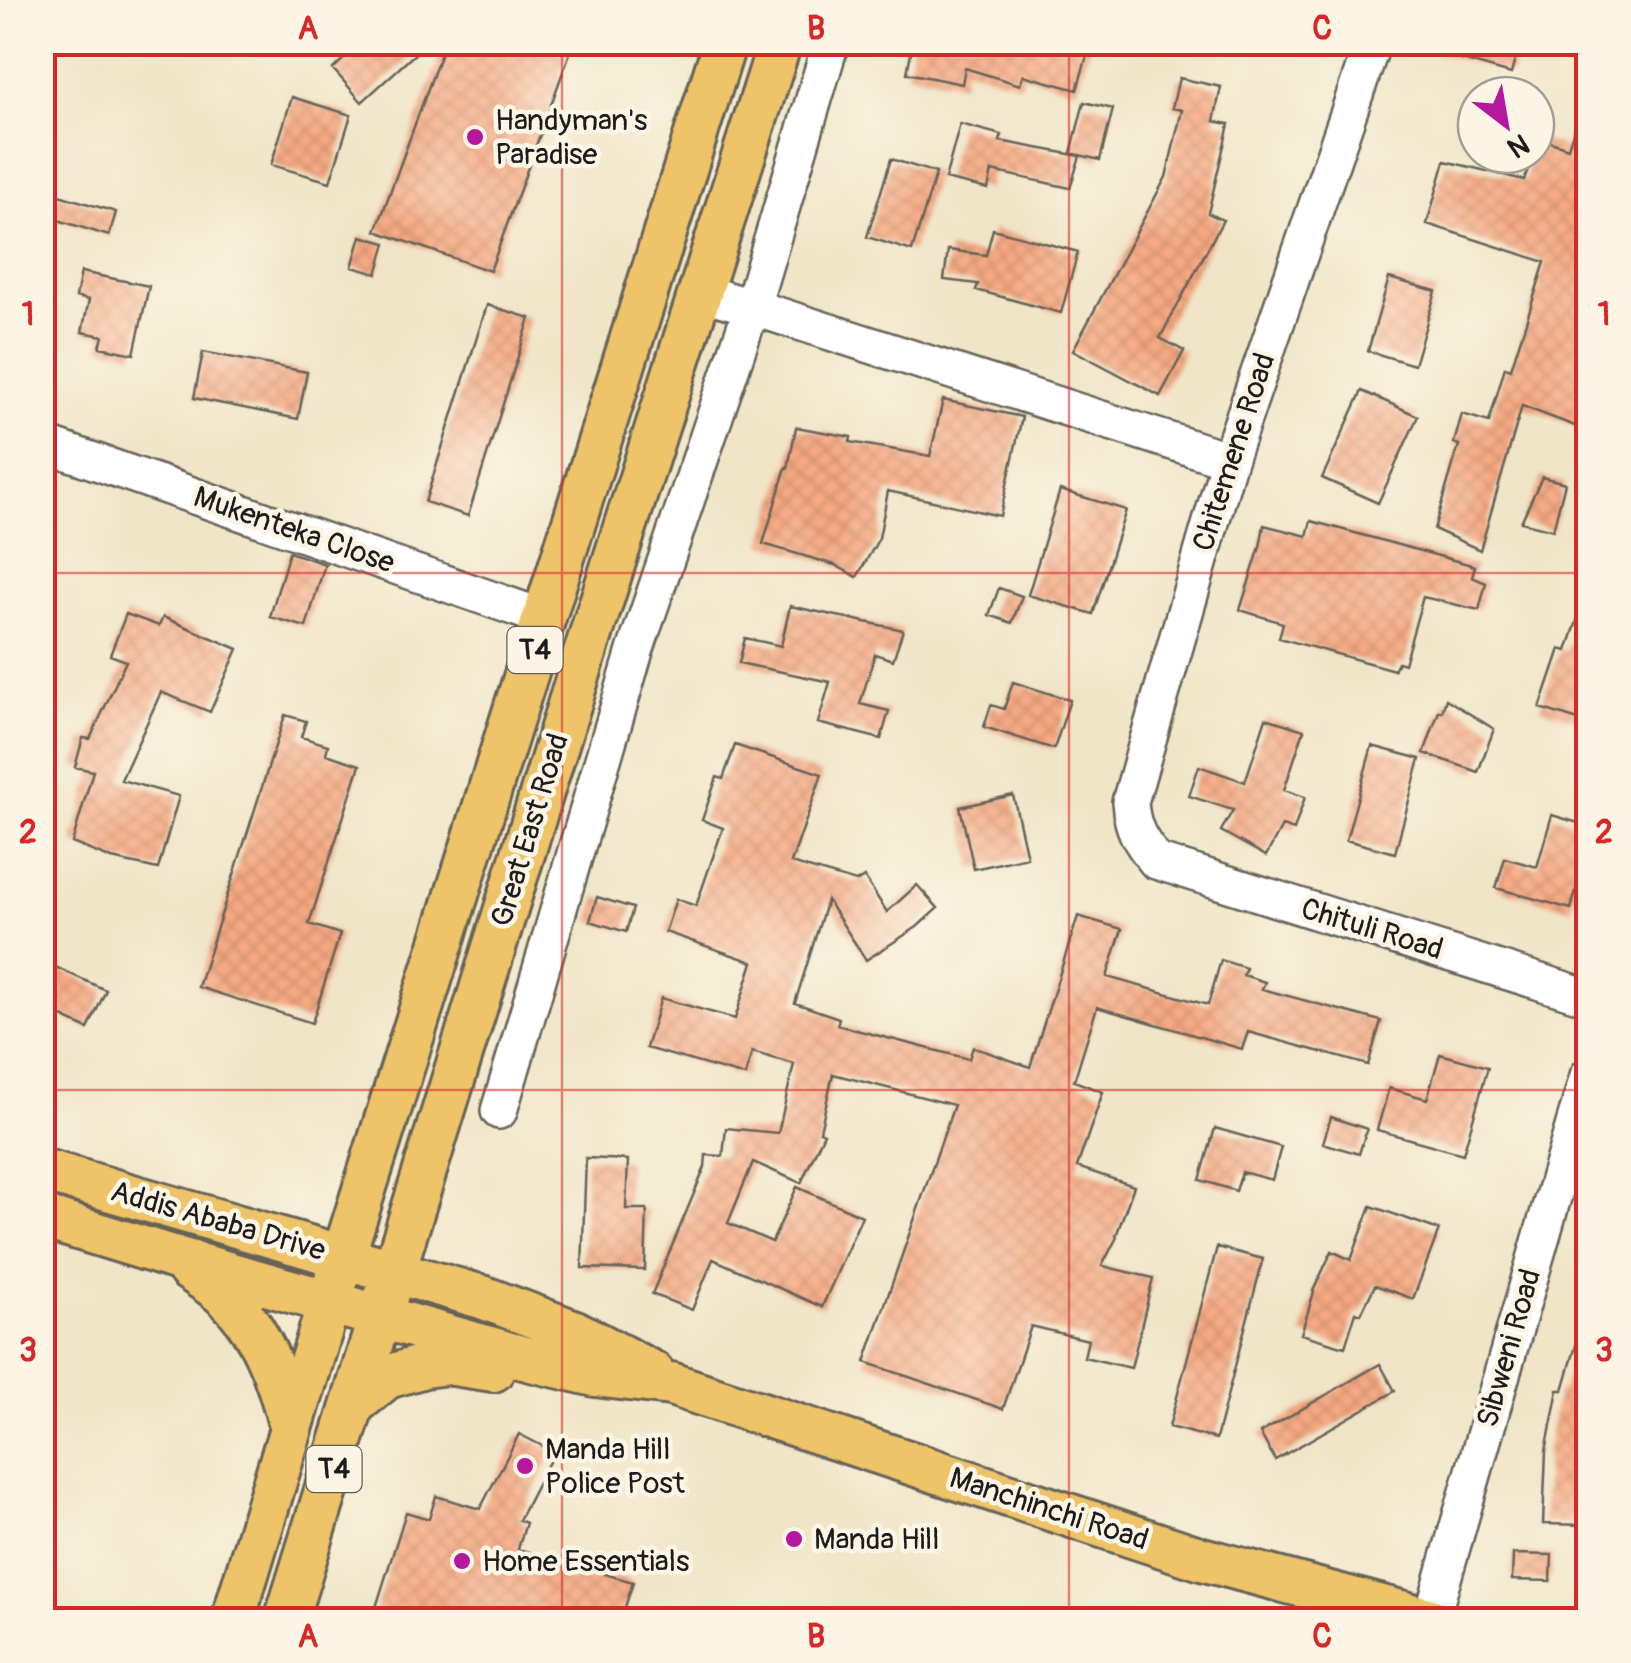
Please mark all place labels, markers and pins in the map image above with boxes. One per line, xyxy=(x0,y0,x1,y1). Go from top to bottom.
place label: Handyman's Paradise xyxy=(495,102,648,173)
marker: Handyman's Paradise xyxy=(464,126,486,148)
place label: Manda Hill Police Post xyxy=(545,1431,686,1502)
marker: Manda Hill Police Post xyxy=(514,1455,536,1477)
place label: Manda Hill xyxy=(814,1521,939,1558)
marker: Manda Hill xyxy=(783,1528,805,1550)
place label: Home Essentials xyxy=(482,1543,689,1580)
marker: Home Essentials xyxy=(451,1550,473,1572)

